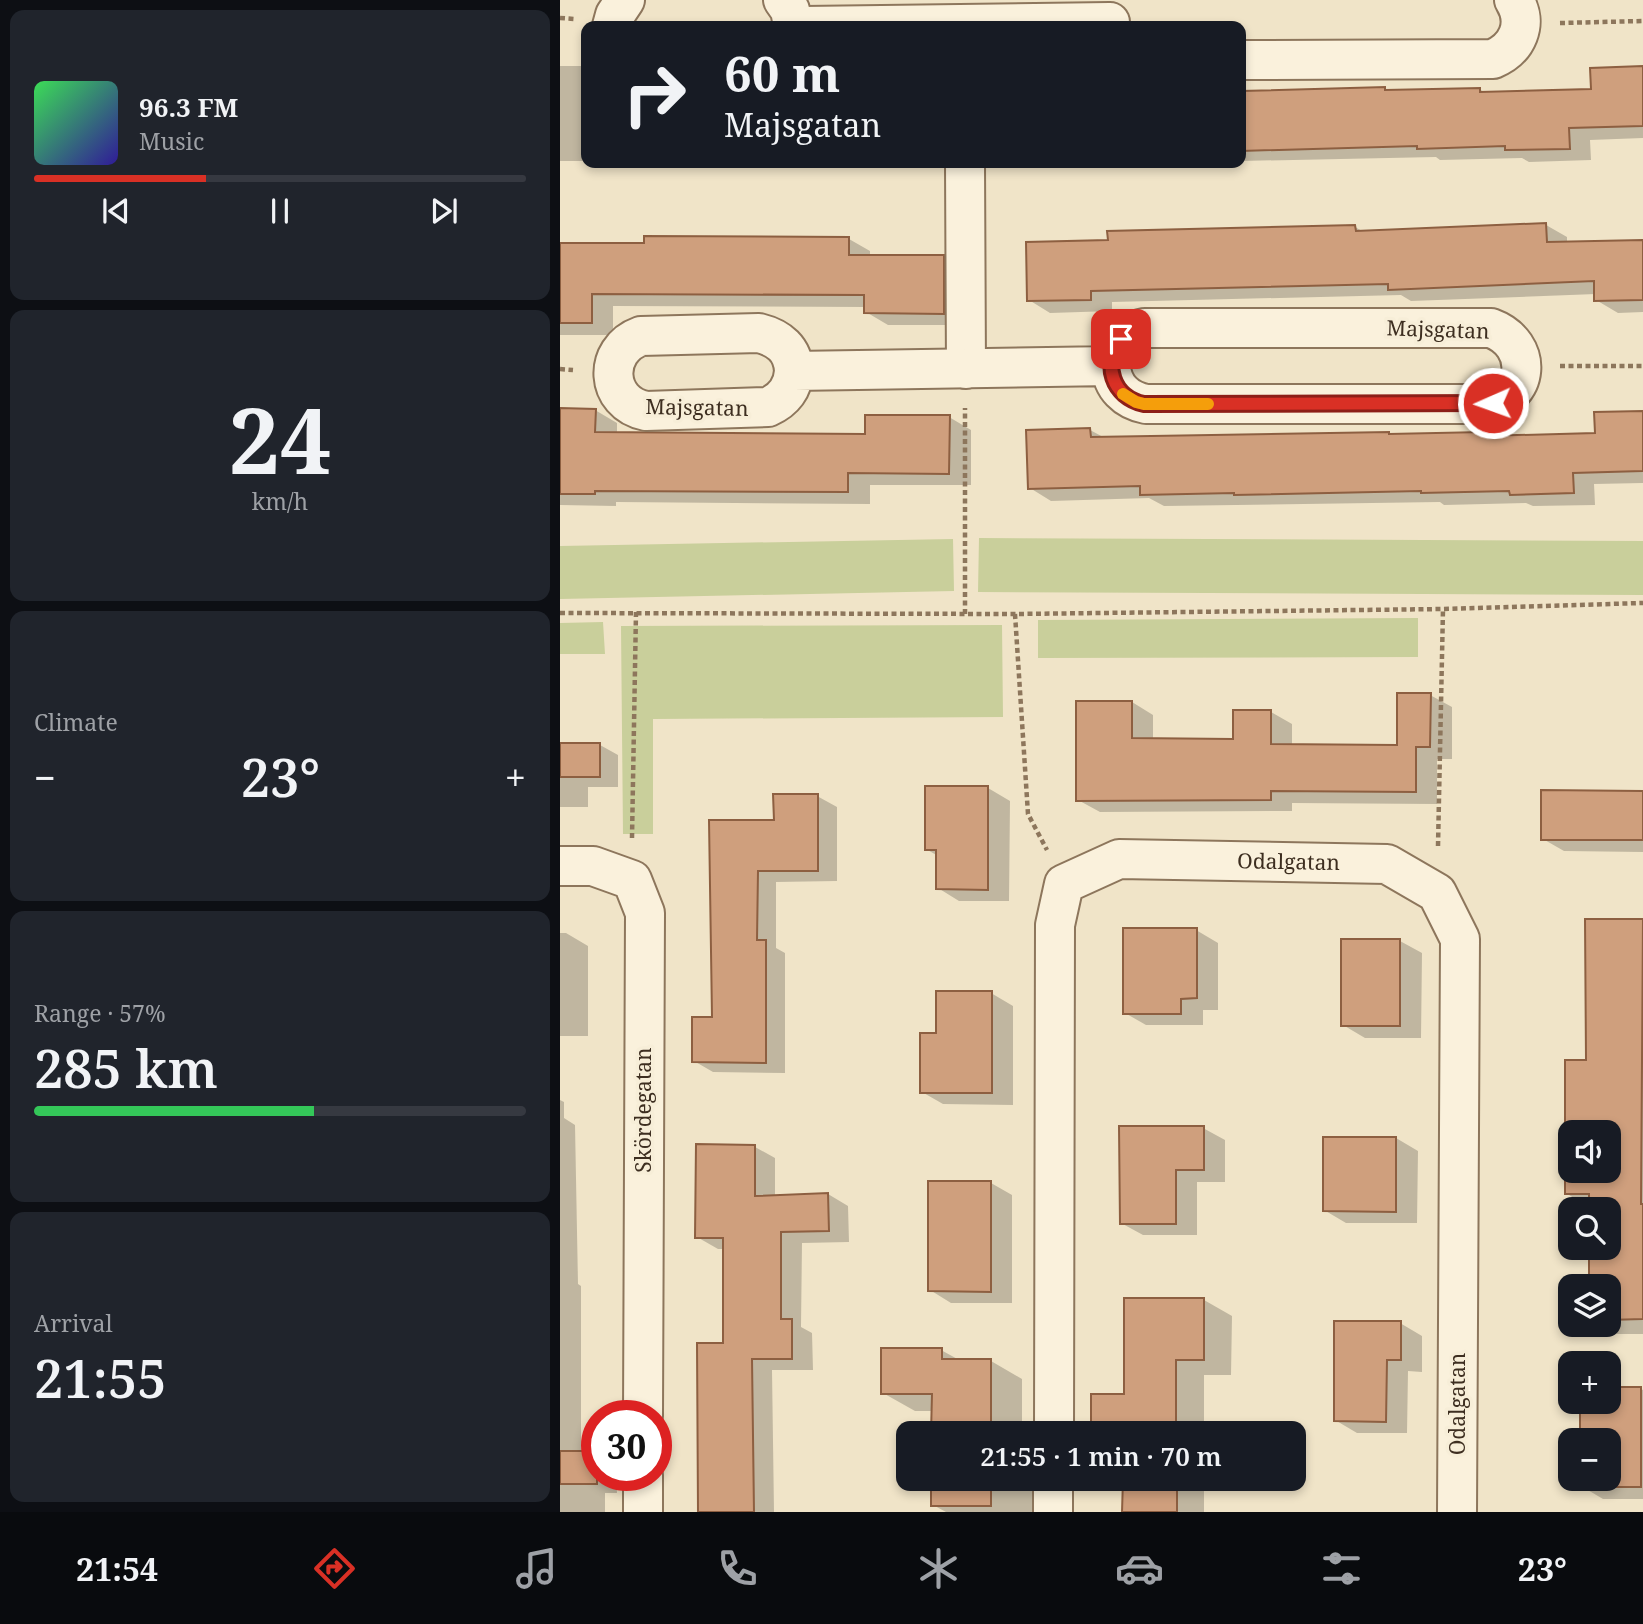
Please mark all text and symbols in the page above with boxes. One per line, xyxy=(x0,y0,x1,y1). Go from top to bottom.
text: 60 m xyxy=(724,40,840,106)
icon: right xyxy=(609,49,700,140)
text: 96.3 FM xyxy=(139,89,238,125)
text: Majsgatan xyxy=(724,103,881,146)
text: Music xyxy=(139,125,204,157)
icon: previous xyxy=(97,192,135,230)
icon: pause xyxy=(261,192,299,230)
icon: next xyxy=(425,192,463,230)
pin xyxy=(1091,309,1151,369)
street label: Majsgatan xyxy=(1386,313,1490,345)
icon: arrive xyxy=(1102,320,1140,358)
position arrow xyxy=(1456,366,1530,440)
text: 24 xyxy=(229,377,331,501)
street label: Majsgatan xyxy=(645,392,749,422)
text: km/h xyxy=(252,485,308,517)
text: Climate xyxy=(34,706,118,738)
text: 23° xyxy=(241,741,320,812)
text: − xyxy=(34,751,56,803)
text: + xyxy=(505,751,526,803)
street label: Odalgatan xyxy=(1237,846,1340,876)
text: Range · 57% xyxy=(34,997,166,1029)
text: 285 km xyxy=(34,1032,218,1103)
street label: Skördegatan xyxy=(629,1047,657,1173)
map controls xyxy=(1558,1120,1621,1491)
button: sound xyxy=(1558,1120,1621,1183)
button: search xyxy=(1558,1197,1621,1260)
button: layers xyxy=(1558,1274,1621,1337)
text: Arrival xyxy=(34,1307,113,1339)
text: 21:55 xyxy=(34,1342,167,1413)
button: + xyxy=(1558,1351,1621,1414)
street label: Odalgatan xyxy=(1443,1353,1471,1455)
speed limit sign: 30 xyxy=(581,1400,672,1491)
button: − xyxy=(1558,1428,1621,1491)
text: 21:55 · 1 min · 70 m xyxy=(980,1438,1222,1474)
icon: directions xyxy=(310,1544,359,1593)
icon: music xyxy=(512,1544,561,1593)
icon: phone xyxy=(713,1544,762,1593)
icon: climate xyxy=(914,1544,963,1593)
icon: car xyxy=(1115,1544,1164,1593)
icon: filters xyxy=(1317,1544,1366,1593)
text: 21:54 xyxy=(76,1547,158,1590)
text: 23° xyxy=(1518,1547,1567,1590)

